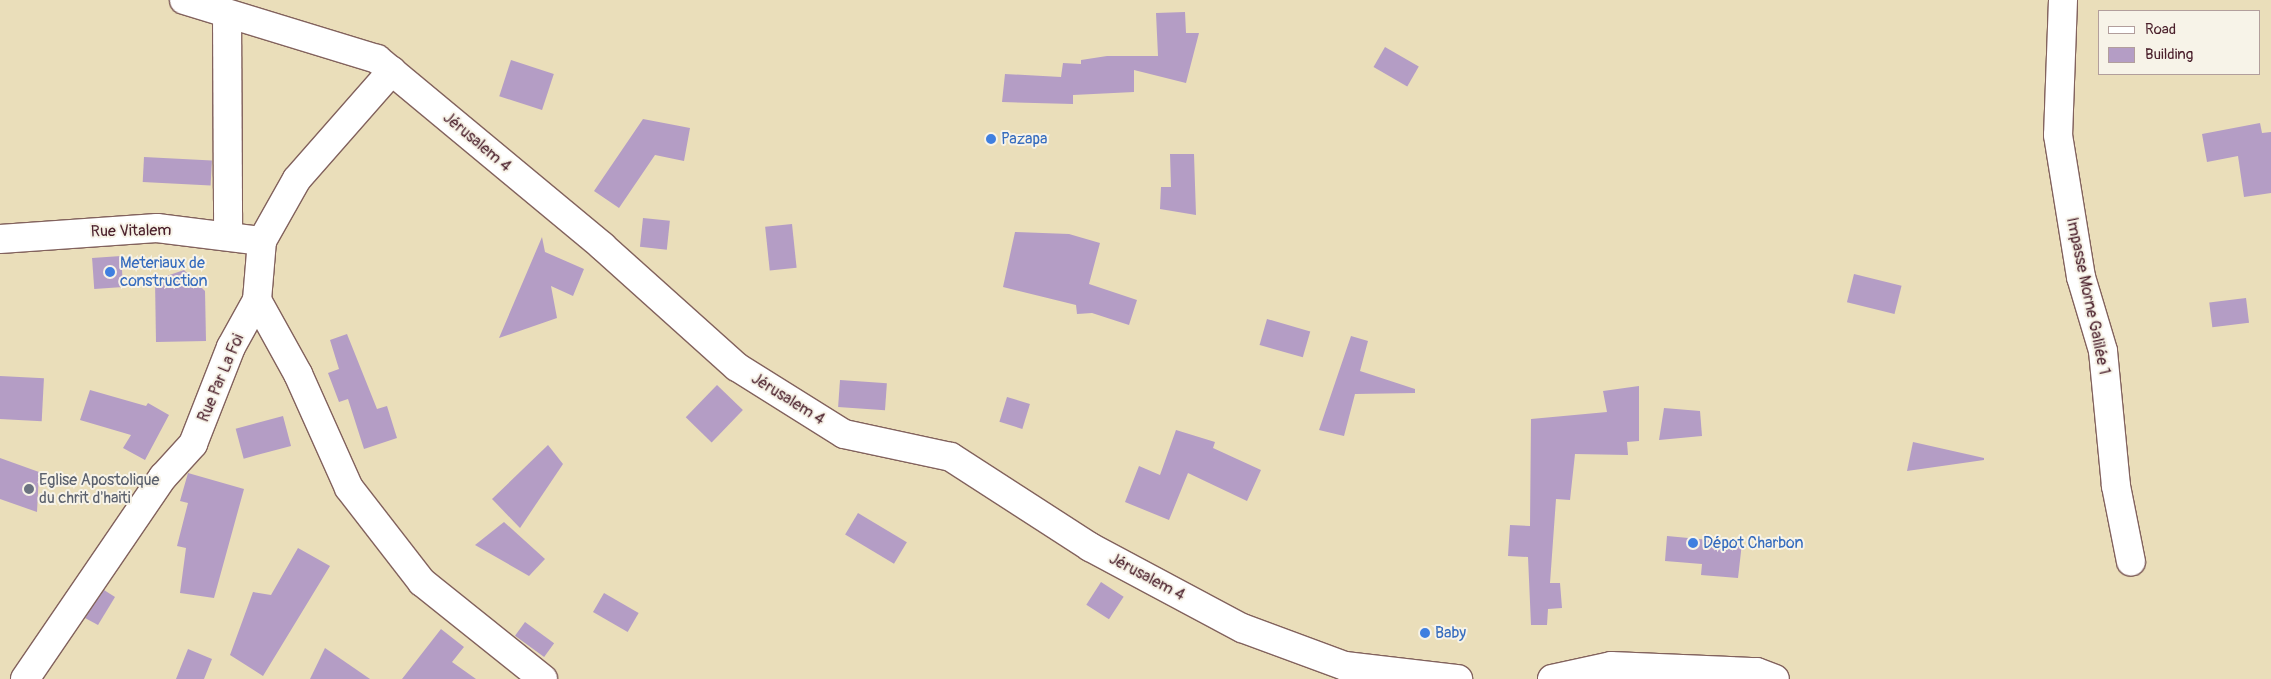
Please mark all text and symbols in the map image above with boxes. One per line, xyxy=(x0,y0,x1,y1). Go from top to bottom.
legend xyxy=(2098,10,2261,75)
text: Road xyxy=(2145,20,2176,39)
text: Building xyxy=(2145,45,2193,64)
street label: Jérusalem 4 xyxy=(439,108,515,176)
place label: Pazapa xyxy=(1001,129,1047,149)
marker: Pazapa xyxy=(985,133,997,145)
street label: Impasse Morne Galilée 1 xyxy=(2062,216,2114,376)
street label: Rue Vitalem xyxy=(90,221,172,241)
place label: Meteriaux de construction xyxy=(120,253,208,291)
marker: Meteriaux de construction xyxy=(104,266,116,278)
street label: Rue Par La Foi xyxy=(194,331,248,425)
street label: Jérusalem 4 xyxy=(748,369,828,429)
place label: Eglise Apostolique du chrit d'haiti xyxy=(39,470,159,508)
marker: Eglise Apostolique du chrit d'haiti xyxy=(23,483,35,495)
place label: Dépot Charbon xyxy=(1703,533,1803,553)
marker: Dépot Charbon xyxy=(1687,537,1699,549)
street label: Jérusalem 4 xyxy=(1106,549,1188,605)
place label: Baby xyxy=(1435,623,1466,643)
marker: Baby xyxy=(1419,627,1431,639)

